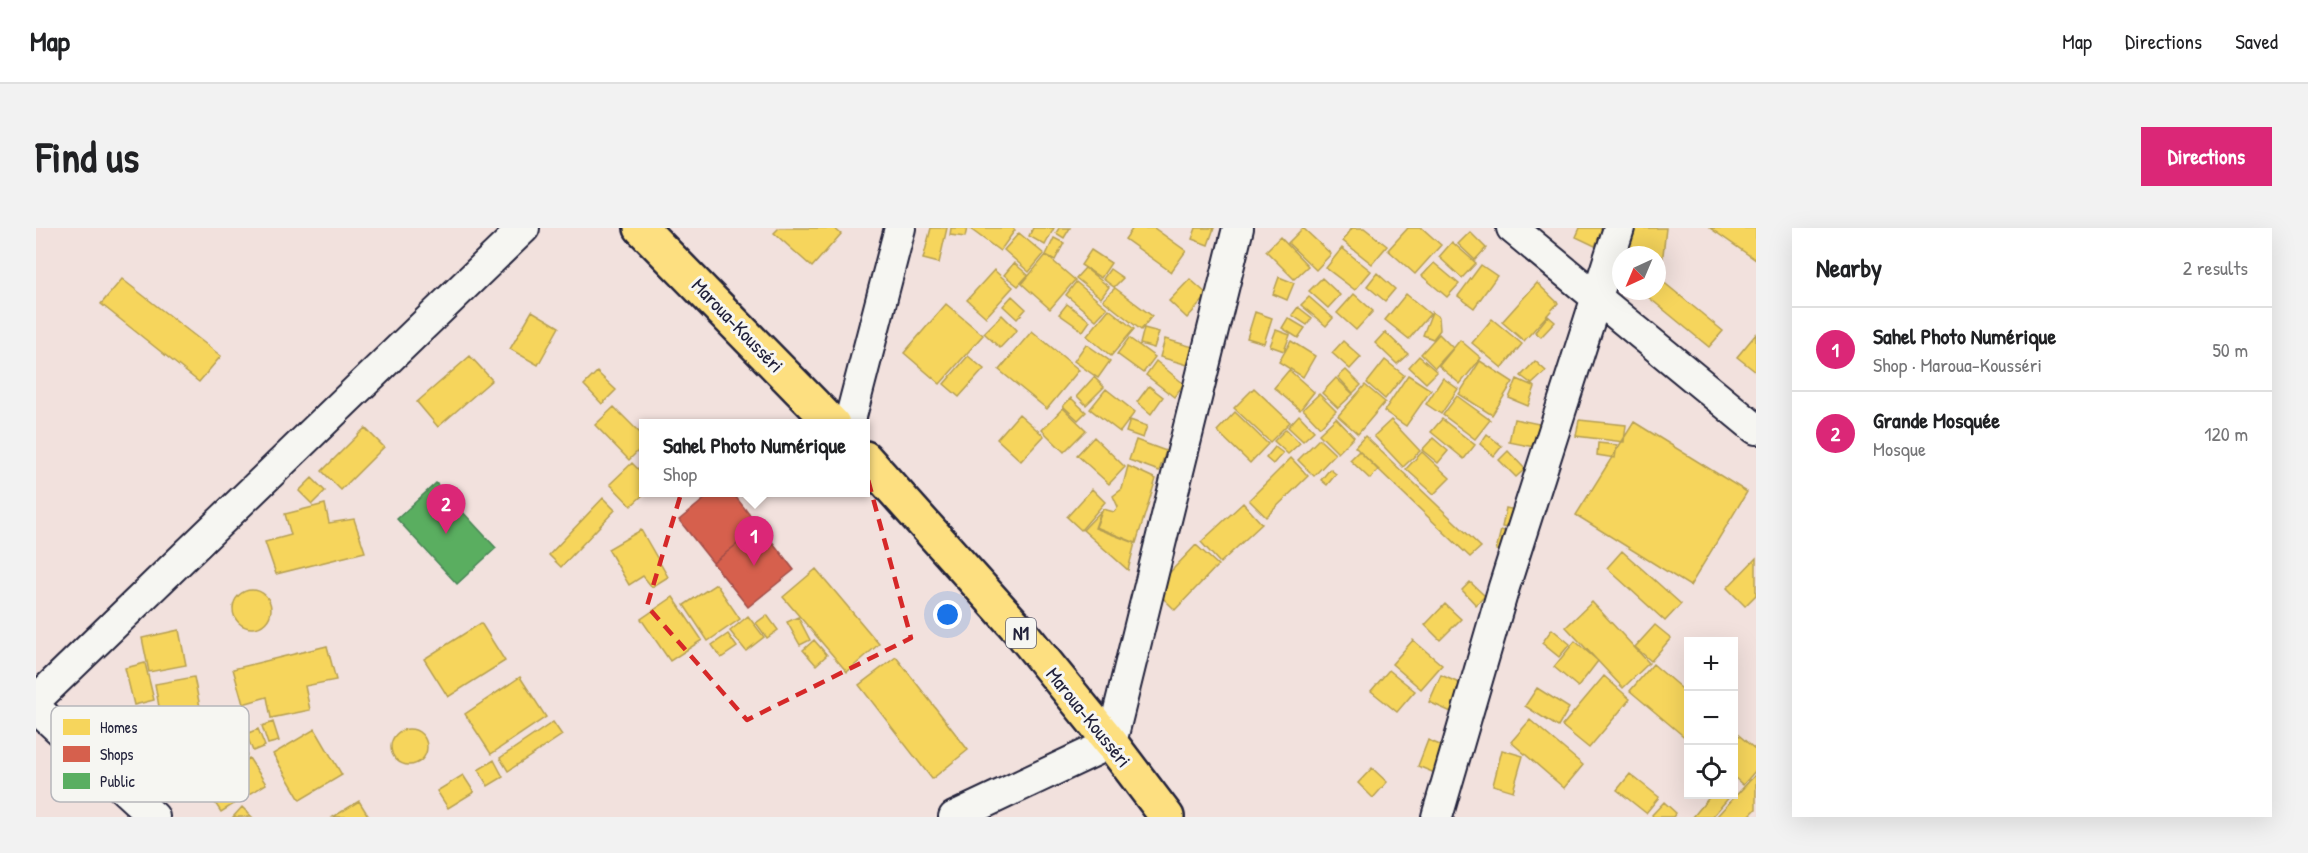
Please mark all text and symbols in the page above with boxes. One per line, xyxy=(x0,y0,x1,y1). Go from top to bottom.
text: Map xyxy=(30,22,70,60)
text: Map xyxy=(2062,27,2092,56)
text: Directions xyxy=(2125,27,2202,56)
text: Saved xyxy=(2235,27,2278,56)
button: Directions xyxy=(2141,127,2272,186)
text: Find us xyxy=(36,128,139,185)
north arrow xyxy=(1612,246,1666,300)
text: Nearby xyxy=(1816,250,1882,285)
text: 2 results xyxy=(2183,254,2248,281)
street label: Maroua-Kousséri xyxy=(686,272,790,378)
text: Sahel Photo Numérique xyxy=(1873,321,2056,351)
text: 1 xyxy=(1832,336,1839,363)
text: 50 m xyxy=(2212,336,2248,363)
text: Shop · Maroua-Kousséri xyxy=(1873,351,2042,378)
text: Grande Mosquée xyxy=(1873,405,2000,435)
popup xyxy=(639,419,870,497)
text: 2 xyxy=(1831,420,1840,447)
text: 120 m xyxy=(2204,420,2248,447)
text: Sahel Photo Numérique xyxy=(663,430,846,460)
text: Mosque xyxy=(1873,435,1926,462)
text: Shop xyxy=(663,460,697,487)
pin: 2 xyxy=(426,484,466,534)
pin: 1 xyxy=(734,516,774,566)
your location xyxy=(933,600,962,629)
road number: N1 xyxy=(1006,618,1036,648)
map controls xyxy=(1684,637,1738,799)
button: + xyxy=(1684,637,1738,691)
street label: Maroua-Kousséri xyxy=(1040,661,1138,773)
button: − xyxy=(1684,691,1738,745)
legend xyxy=(51,706,249,802)
text: Homes xyxy=(100,716,137,738)
text: Shops xyxy=(100,743,134,765)
button: locate xyxy=(1684,745,1738,799)
text: Public xyxy=(100,770,136,792)

